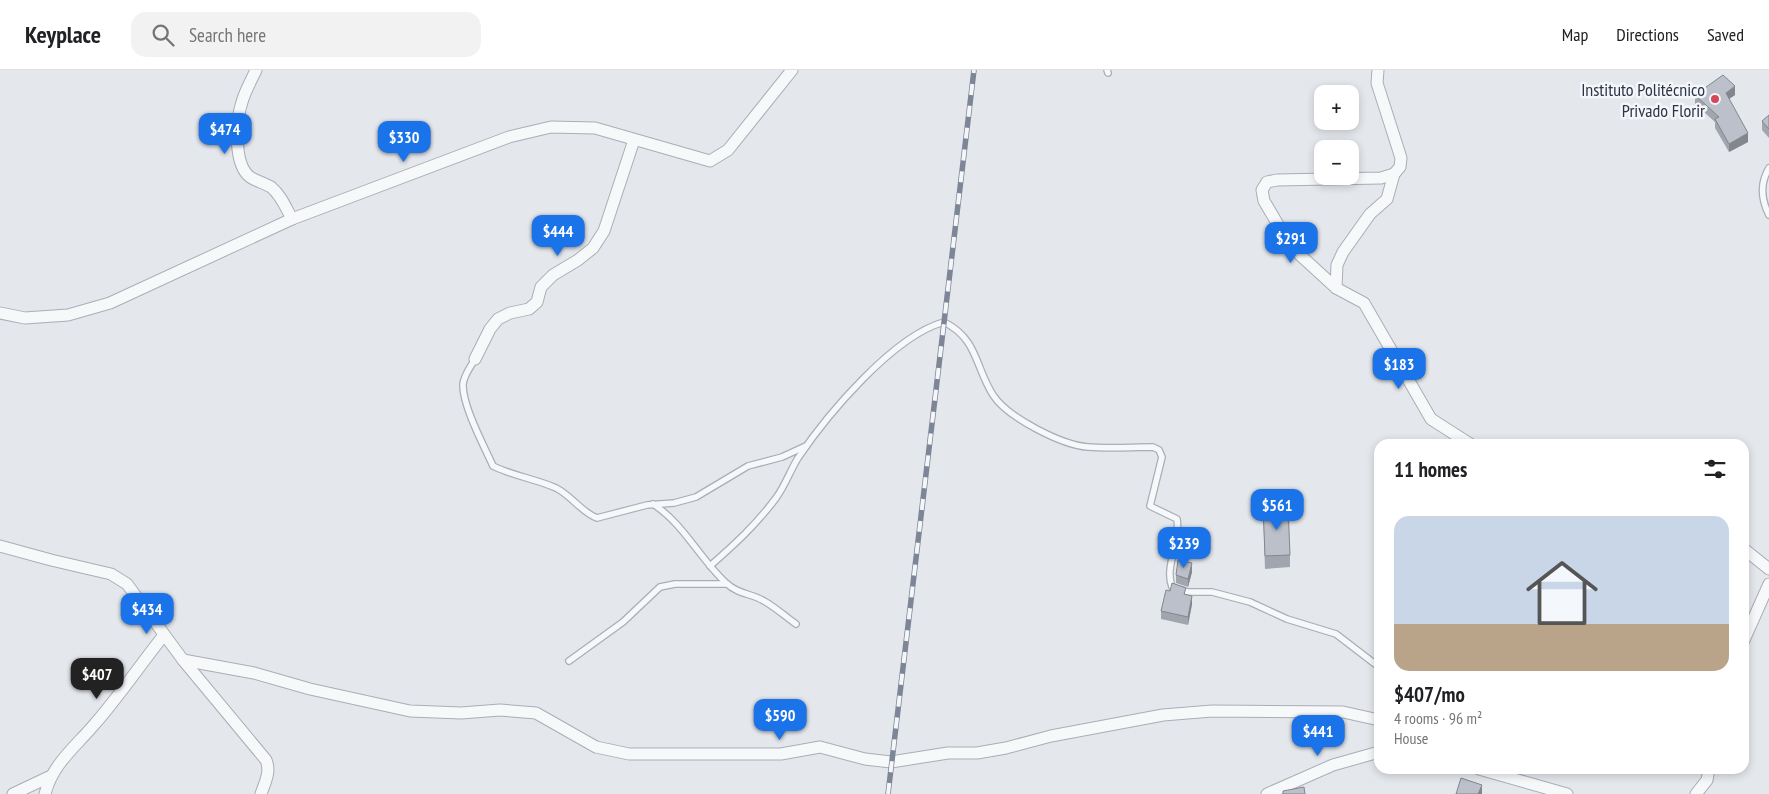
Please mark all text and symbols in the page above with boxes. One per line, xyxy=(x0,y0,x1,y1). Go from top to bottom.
search box xyxy=(131,12,481,57)
text: Keyplace xyxy=(25,19,101,50)
icon: search xyxy=(149,21,177,49)
text: Search here xyxy=(189,23,266,47)
text: Map xyxy=(1562,23,1588,46)
text: Directions xyxy=(1616,23,1679,46)
text: Saved xyxy=(1707,23,1744,46)
place label: Instituto Politécnico Privado Florir xyxy=(1581,78,1705,122)
map controls xyxy=(1314,85,1359,185)
button: + xyxy=(1314,85,1359,130)
marker: Instituto Politécnico Privado Florir xyxy=(1709,93,1721,105)
pin: $474 xyxy=(195,112,255,155)
text: $474 xyxy=(210,119,240,139)
pin: $330 xyxy=(374,121,434,163)
text: $330 xyxy=(389,127,419,147)
button: − xyxy=(1314,140,1359,185)
pin: $444 xyxy=(528,214,588,257)
text: $444 xyxy=(543,221,573,241)
pin: $291 xyxy=(1261,222,1321,264)
text: $291 xyxy=(1276,228,1306,248)
pin: $183 xyxy=(1369,348,1429,390)
text: $183 xyxy=(1384,354,1414,374)
icon: filters xyxy=(1701,455,1729,483)
text: 11 homes xyxy=(1394,456,1467,483)
pin: $561 xyxy=(1247,488,1307,531)
text: $561 xyxy=(1262,495,1292,515)
pin: $239 xyxy=(1154,526,1214,569)
text: $239 xyxy=(1169,533,1199,553)
icon: home xyxy=(1517,548,1607,638)
pin: $434 xyxy=(117,592,177,635)
text: $434 xyxy=(132,599,162,619)
pin: $407 xyxy=(67,658,127,700)
text: $407 xyxy=(82,664,112,684)
text: $407/mo xyxy=(1394,681,1465,708)
pin: $590 xyxy=(750,698,810,741)
text: $590 xyxy=(765,705,795,725)
text: 4 rooms · 96 m² xyxy=(1394,708,1482,728)
pin: $441 xyxy=(1288,714,1348,757)
text: $441 xyxy=(1303,721,1333,741)
text: House xyxy=(1394,728,1428,748)

